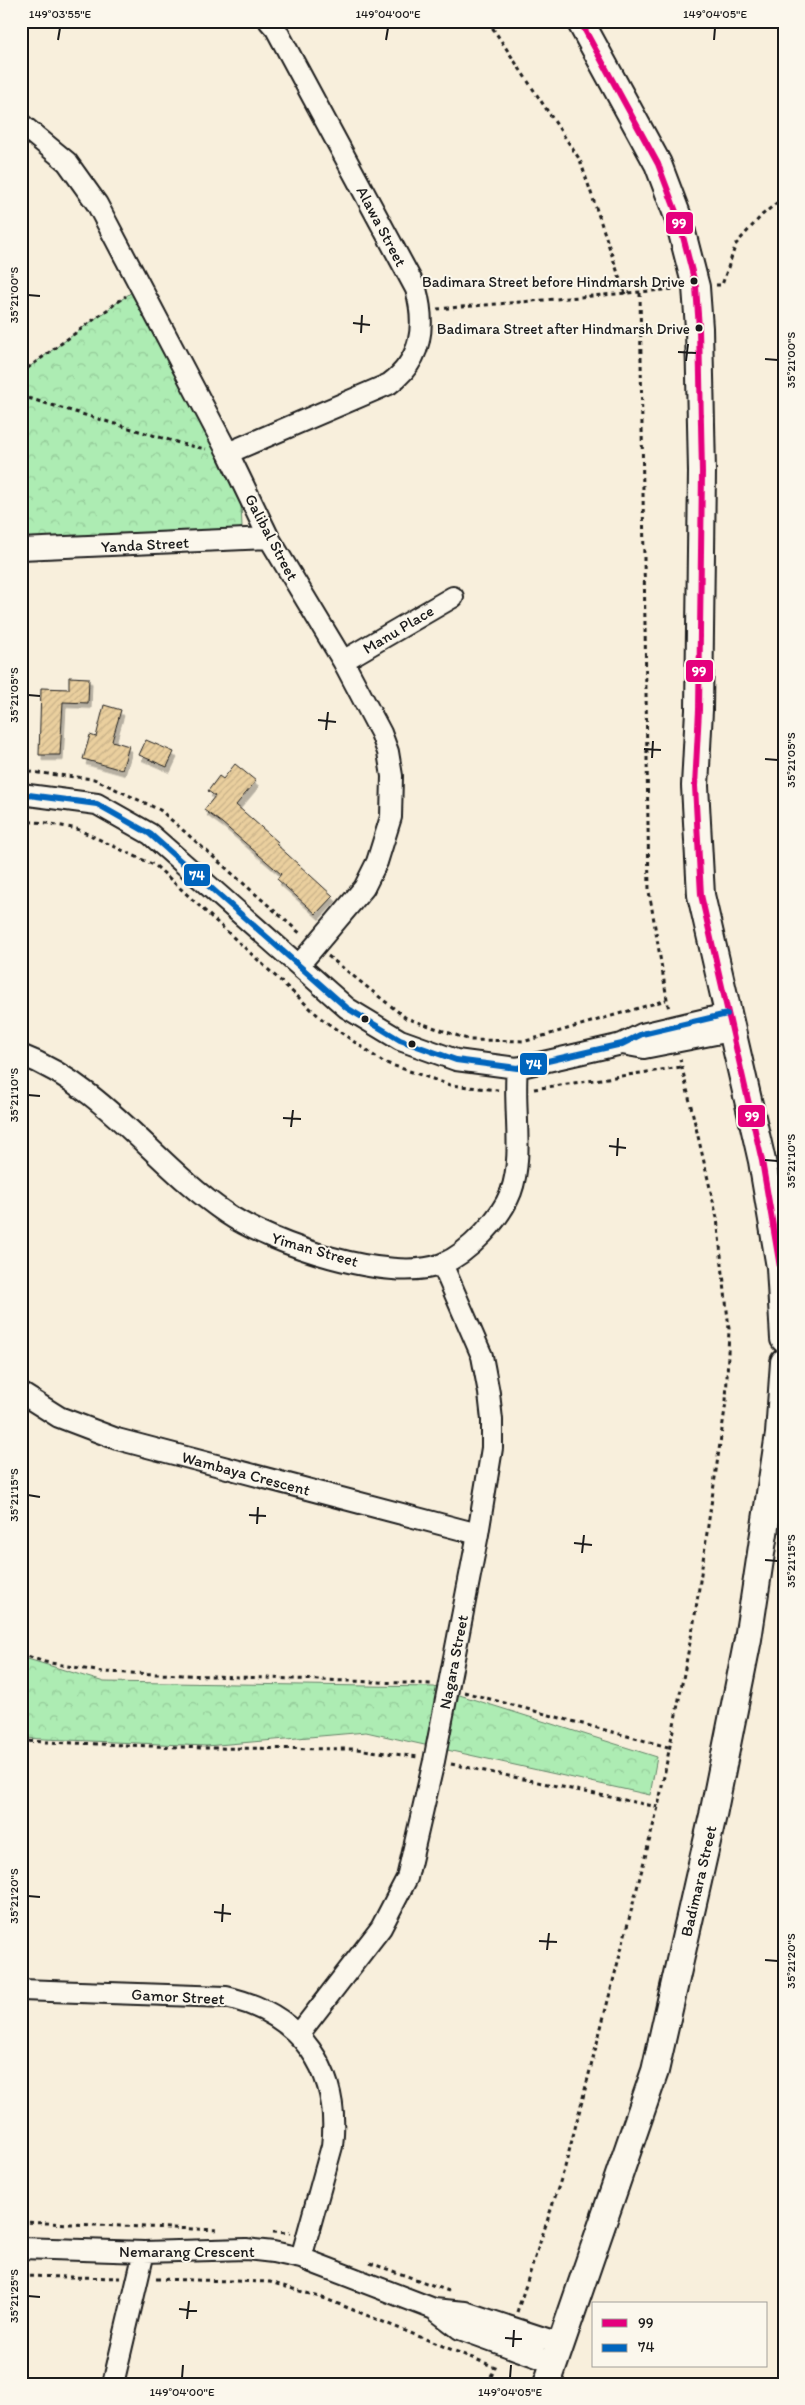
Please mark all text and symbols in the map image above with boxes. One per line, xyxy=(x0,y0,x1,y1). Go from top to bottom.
text: 149°03'55"E xyxy=(29,7,92,21)
text: 149°04'00"E xyxy=(355,7,421,21)
text: 149°04'05"E xyxy=(683,7,747,21)
street label: Alawa Street xyxy=(352,183,411,270)
line badge: 99 xyxy=(665,211,694,235)
text: 99 xyxy=(672,215,686,232)
text: 35°21'00"S xyxy=(7,267,21,323)
place label: Badimara Street before Hindmarsh Drive xyxy=(422,273,685,291)
marker: Badimara Street before Hindmarsh Drive xyxy=(689,276,699,286)
place label: Badimara Street after Hindmarsh Drive xyxy=(437,320,690,338)
marker: Badimara Street after Hindmarsh Drive xyxy=(694,323,704,333)
text: 35°21'00"S xyxy=(784,332,798,388)
street label: Galibal Street xyxy=(241,491,302,584)
street label: Yanda Street xyxy=(101,533,190,556)
street label: Manu Place xyxy=(359,601,437,658)
line badge: 99 xyxy=(685,659,714,683)
text: 99 xyxy=(692,663,706,680)
text: 35°21'05"S xyxy=(7,667,21,723)
text: 35°21'05"S xyxy=(784,732,798,788)
line badge: 74 xyxy=(183,863,211,887)
text: 74 xyxy=(188,867,205,884)
unlabelled marker xyxy=(360,1014,370,1024)
unlabelled marker xyxy=(407,1039,417,1049)
line badge: 74 xyxy=(519,1052,548,1076)
text: 74 xyxy=(525,1056,542,1073)
text: 35°21'10"S xyxy=(7,1067,21,1122)
line badge: 99 xyxy=(737,1104,766,1128)
text: 99 xyxy=(745,1108,759,1125)
text: 35°21'10"S xyxy=(784,1133,798,1188)
street label: Yiman Street xyxy=(269,1228,360,1271)
street label: Wambaya Crescent xyxy=(180,1447,312,1500)
text: 35°21'15"S xyxy=(7,1468,21,1522)
text: 35°21'15"S xyxy=(784,1534,798,1588)
street label: Nagara Street xyxy=(435,1613,472,1711)
street label: Badimara Street xyxy=(676,1824,721,1939)
text: 35°21'20"S xyxy=(7,1868,21,1924)
text: 35°21'20"S xyxy=(784,1933,798,1989)
street label: Gamor Street xyxy=(131,1985,225,2008)
street label: Nemarang Crescent xyxy=(119,2242,255,2261)
text: 35°21'25"S xyxy=(7,2269,21,2323)
legend xyxy=(592,2302,768,2368)
text: 99 xyxy=(638,2314,654,2332)
text: 74 xyxy=(638,2338,654,2356)
text: 149°04'00"E xyxy=(149,2385,215,2399)
text: 149°04'05"E xyxy=(478,2385,542,2399)

